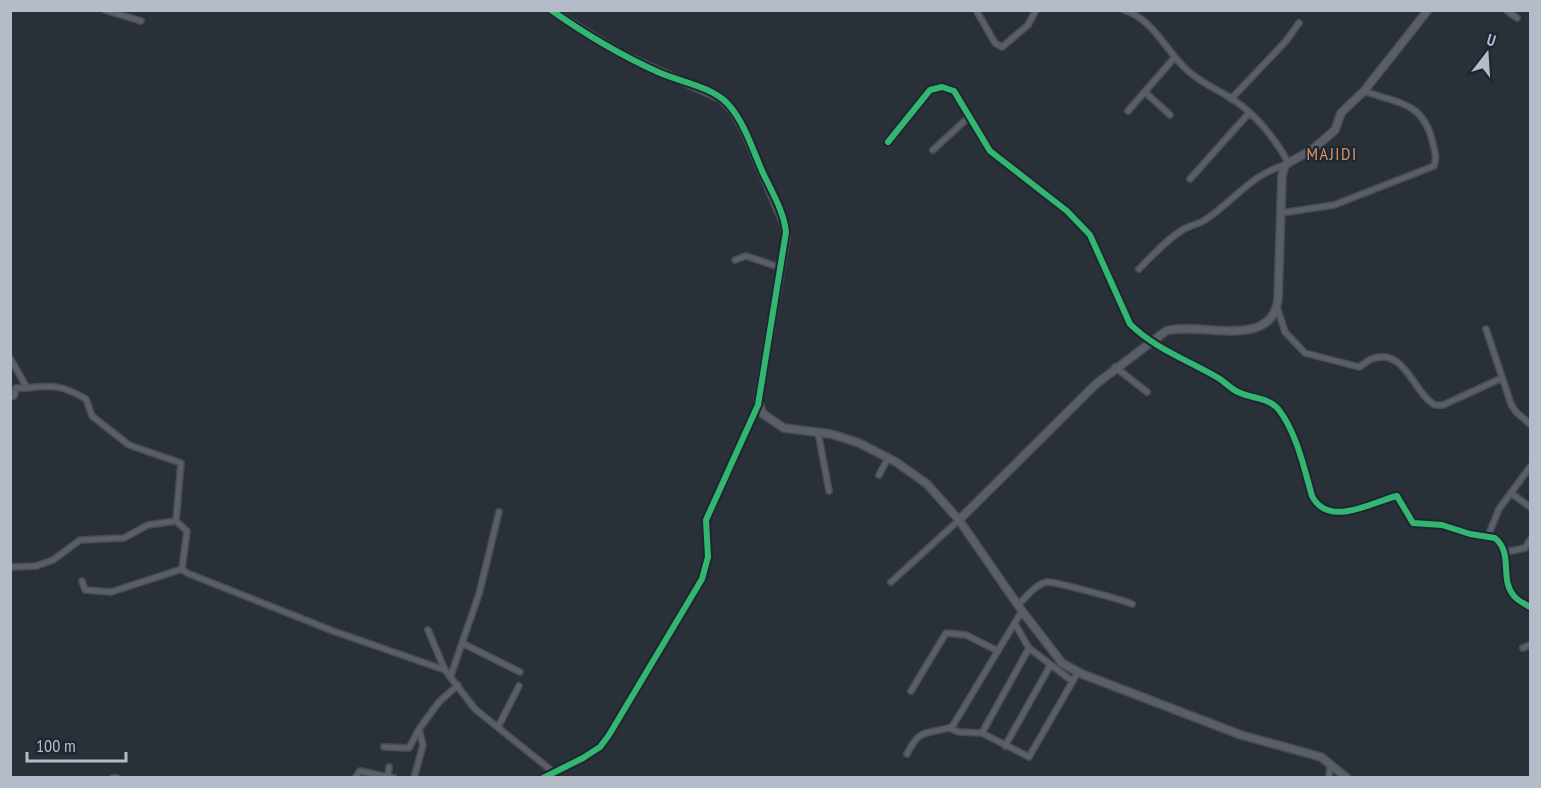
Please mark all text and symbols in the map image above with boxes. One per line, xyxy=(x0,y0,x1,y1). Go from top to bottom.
north arrow xyxy=(1457,24,1517,84)
text: U xyxy=(1485,29,1498,50)
district label: MAJIDI xyxy=(1306,142,1358,165)
scale bar xyxy=(27,725,126,763)
text: 100 m xyxy=(36,734,76,757)

